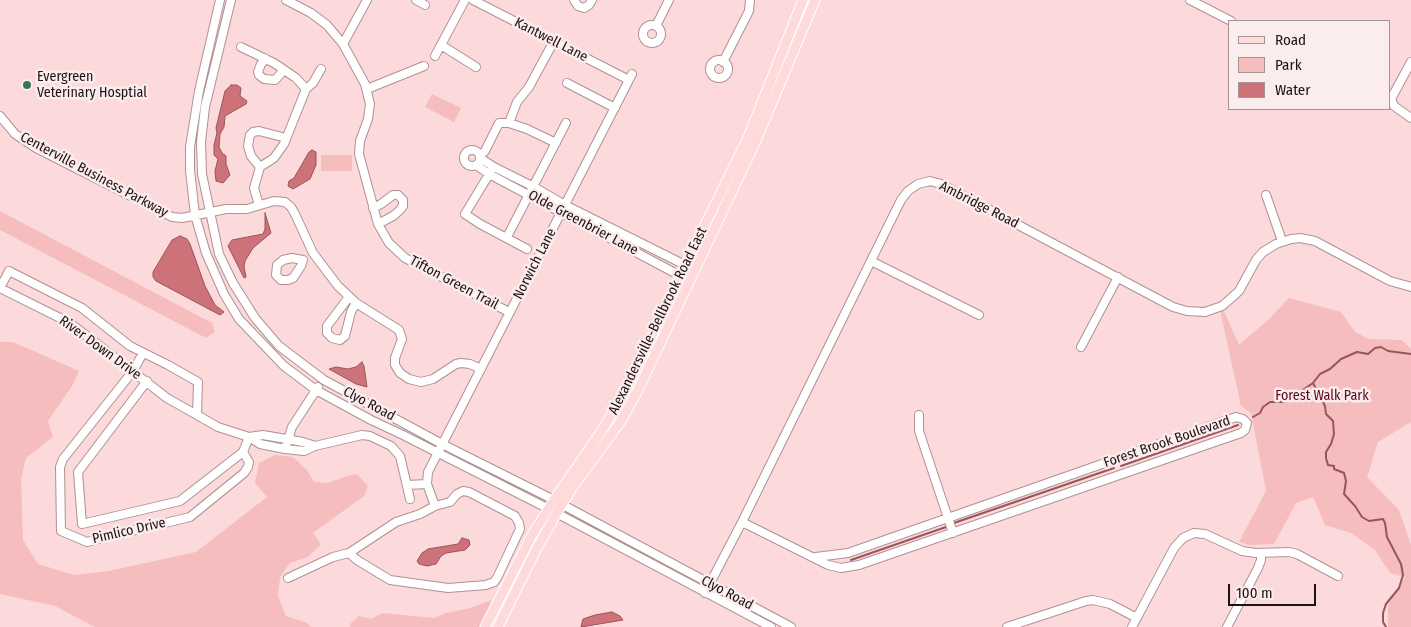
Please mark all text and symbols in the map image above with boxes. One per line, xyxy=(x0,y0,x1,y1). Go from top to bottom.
street label: Kantwell Lane xyxy=(511,14,591,66)
legend xyxy=(1228,20,1391,110)
text: Road xyxy=(1275,31,1306,49)
text: Park xyxy=(1275,56,1302,74)
place label: Evergreen Veterinary Hosptial xyxy=(37,69,147,102)
marker: Evergreen Veterinary Hosptial xyxy=(21,79,33,91)
text: Water xyxy=(1275,81,1310,99)
street label: Centerville Business Parkway xyxy=(17,129,171,221)
street label: Ambridge Road xyxy=(936,178,1022,232)
street label: Olde Greenbrier Lane xyxy=(525,187,641,259)
street label: Alexandersville-Bellbrook Road East xyxy=(605,225,711,417)
street label: Norwich Lane xyxy=(510,226,560,302)
street label: Tifton Green Trail xyxy=(407,253,501,313)
street label: River Down Drive xyxy=(56,313,144,383)
street label: Clyo Road xyxy=(340,383,398,425)
park label: Forest Walk Park xyxy=(1275,388,1369,404)
street label: Forest Brook Boulevard xyxy=(1102,412,1232,472)
street label: Pimlico Drive xyxy=(91,514,167,548)
street label: Clyo Road xyxy=(698,572,756,614)
scale bar xyxy=(1231,574,1318,606)
text: 100 m xyxy=(1236,584,1273,602)

